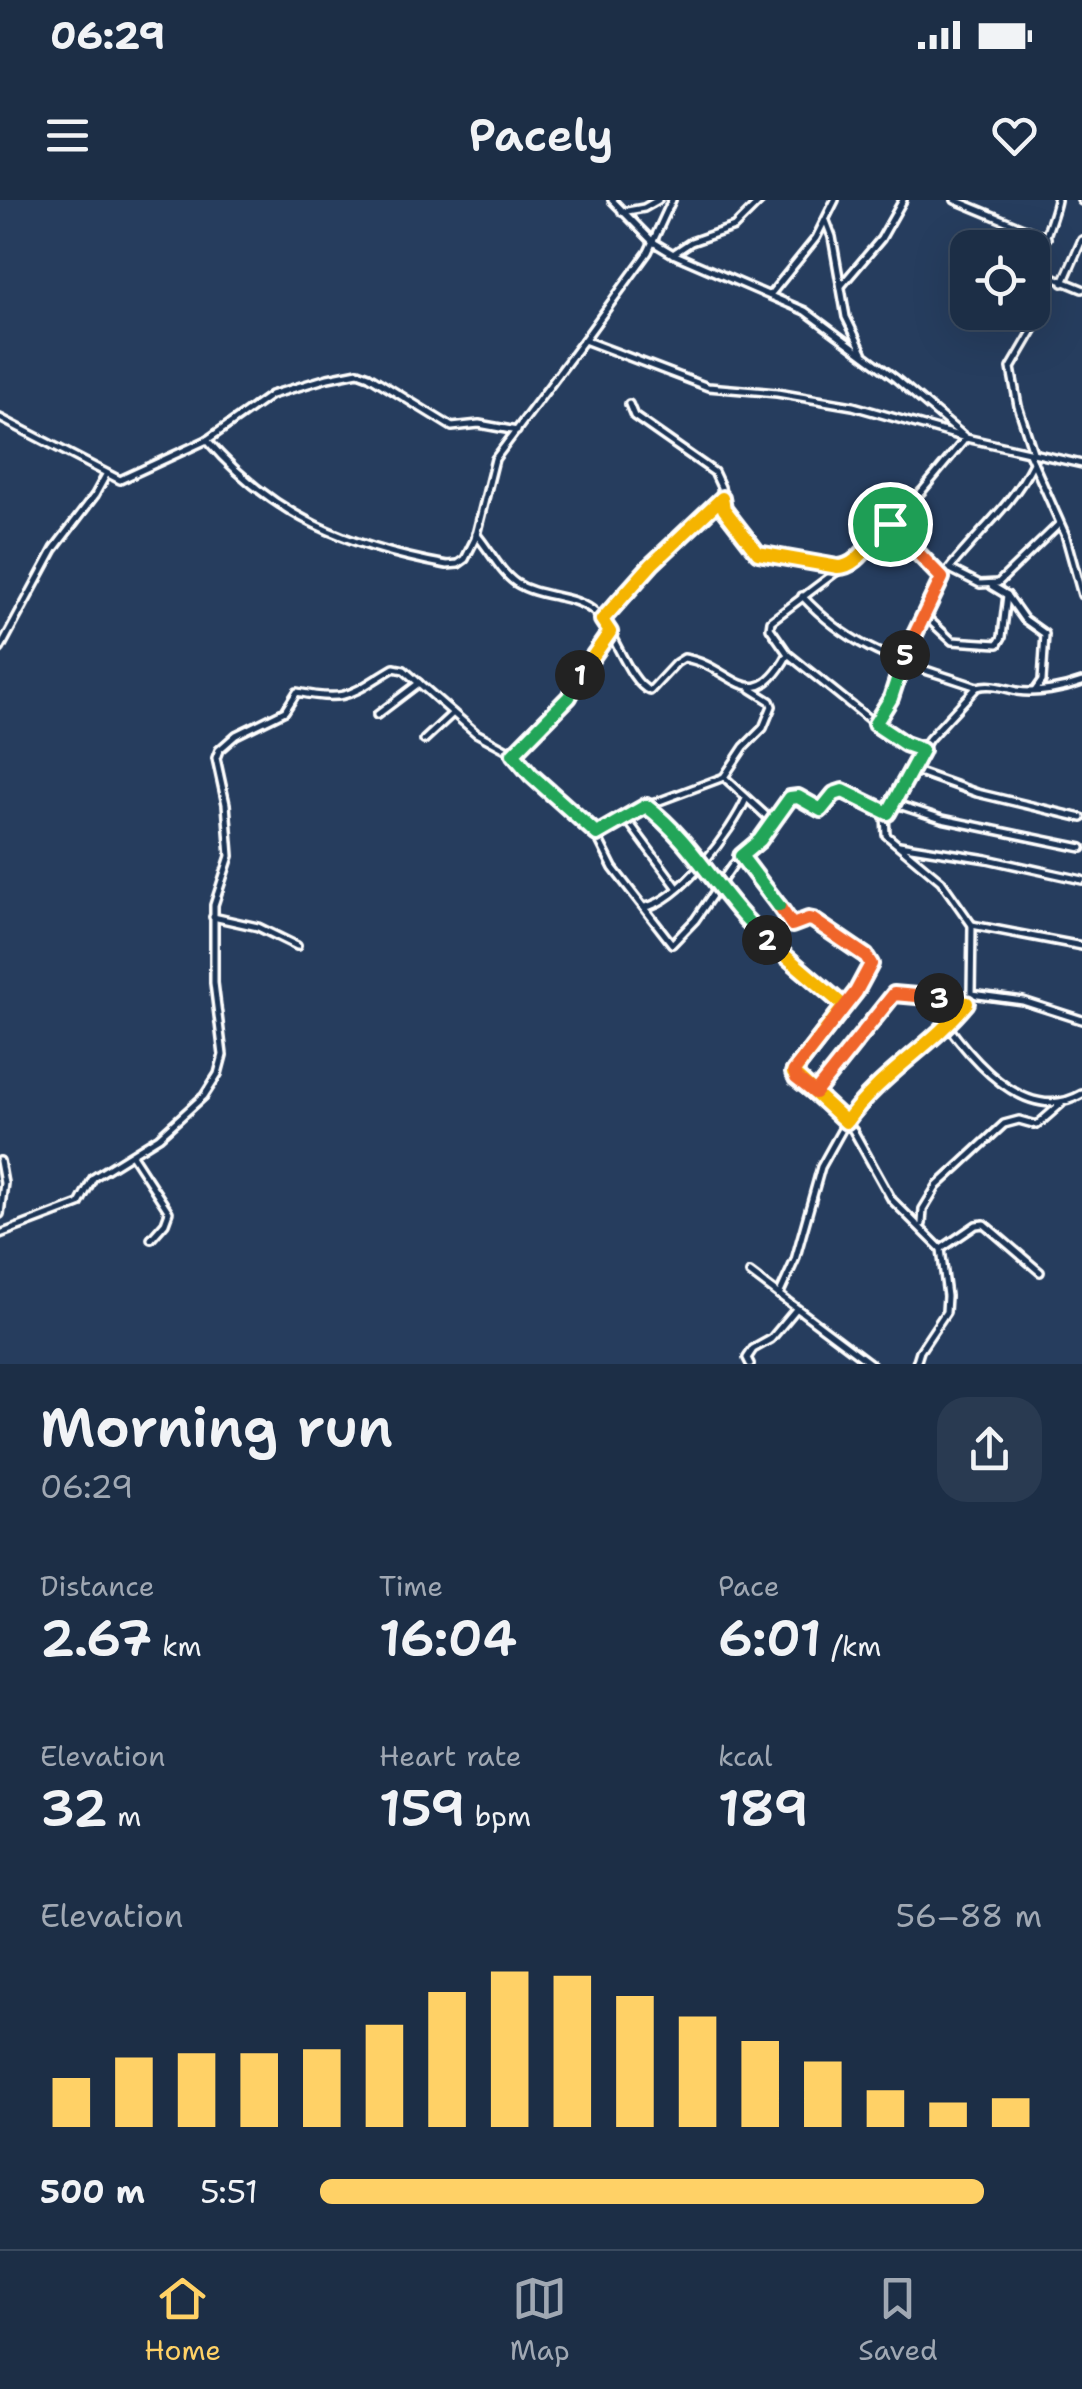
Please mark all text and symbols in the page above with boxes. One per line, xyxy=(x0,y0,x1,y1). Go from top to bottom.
text: 06:29 xyxy=(50,10,165,61)
text: Pacely xyxy=(469,105,613,165)
icon: menu xyxy=(40,108,95,163)
icon: heart xyxy=(987,108,1042,163)
map controls xyxy=(950,230,1050,330)
button: locate xyxy=(950,230,1050,330)
pin xyxy=(848,482,933,567)
icon: arrive xyxy=(863,497,918,552)
pin: 5 xyxy=(880,630,930,680)
text: 5 xyxy=(896,636,914,674)
pin: 1 xyxy=(555,650,605,700)
text: 1 xyxy=(574,656,586,694)
pin: 2 xyxy=(742,915,792,965)
text: 2 xyxy=(757,921,777,959)
pin: 3 xyxy=(914,973,964,1023)
text: 3 xyxy=(929,979,949,1017)
text: Morning run xyxy=(40,1390,393,1464)
button: share xyxy=(937,1397,1042,1502)
text: 06:29 xyxy=(40,1465,133,1508)
text: Distance xyxy=(40,1567,155,1605)
text: Time xyxy=(379,1567,443,1605)
text: Pace xyxy=(718,1567,780,1605)
text: 2.67 xyxy=(40,1605,152,1672)
text: 16:04 xyxy=(379,1605,517,1672)
text: 6:01 xyxy=(718,1605,822,1672)
text: km xyxy=(152,1627,202,1665)
text: /km xyxy=(822,1627,881,1665)
text: Elevation xyxy=(40,1737,165,1775)
text: Heart rate xyxy=(379,1737,522,1775)
text: kcal xyxy=(718,1737,772,1775)
text: 32 xyxy=(40,1775,108,1842)
text: 159 xyxy=(379,1775,465,1842)
text: 189 xyxy=(718,1775,808,1842)
text: m xyxy=(108,1797,141,1835)
text: bpm xyxy=(465,1797,531,1835)
text: Elevation xyxy=(40,1894,183,1937)
text: 56–88 m xyxy=(896,1894,1042,1937)
text: 500 m xyxy=(40,2170,145,2213)
text: 5:51 xyxy=(200,2170,258,2213)
tab: Home xyxy=(144,2271,221,2369)
tab: Map xyxy=(510,2271,570,2369)
tab: Saved xyxy=(858,2271,938,2369)

